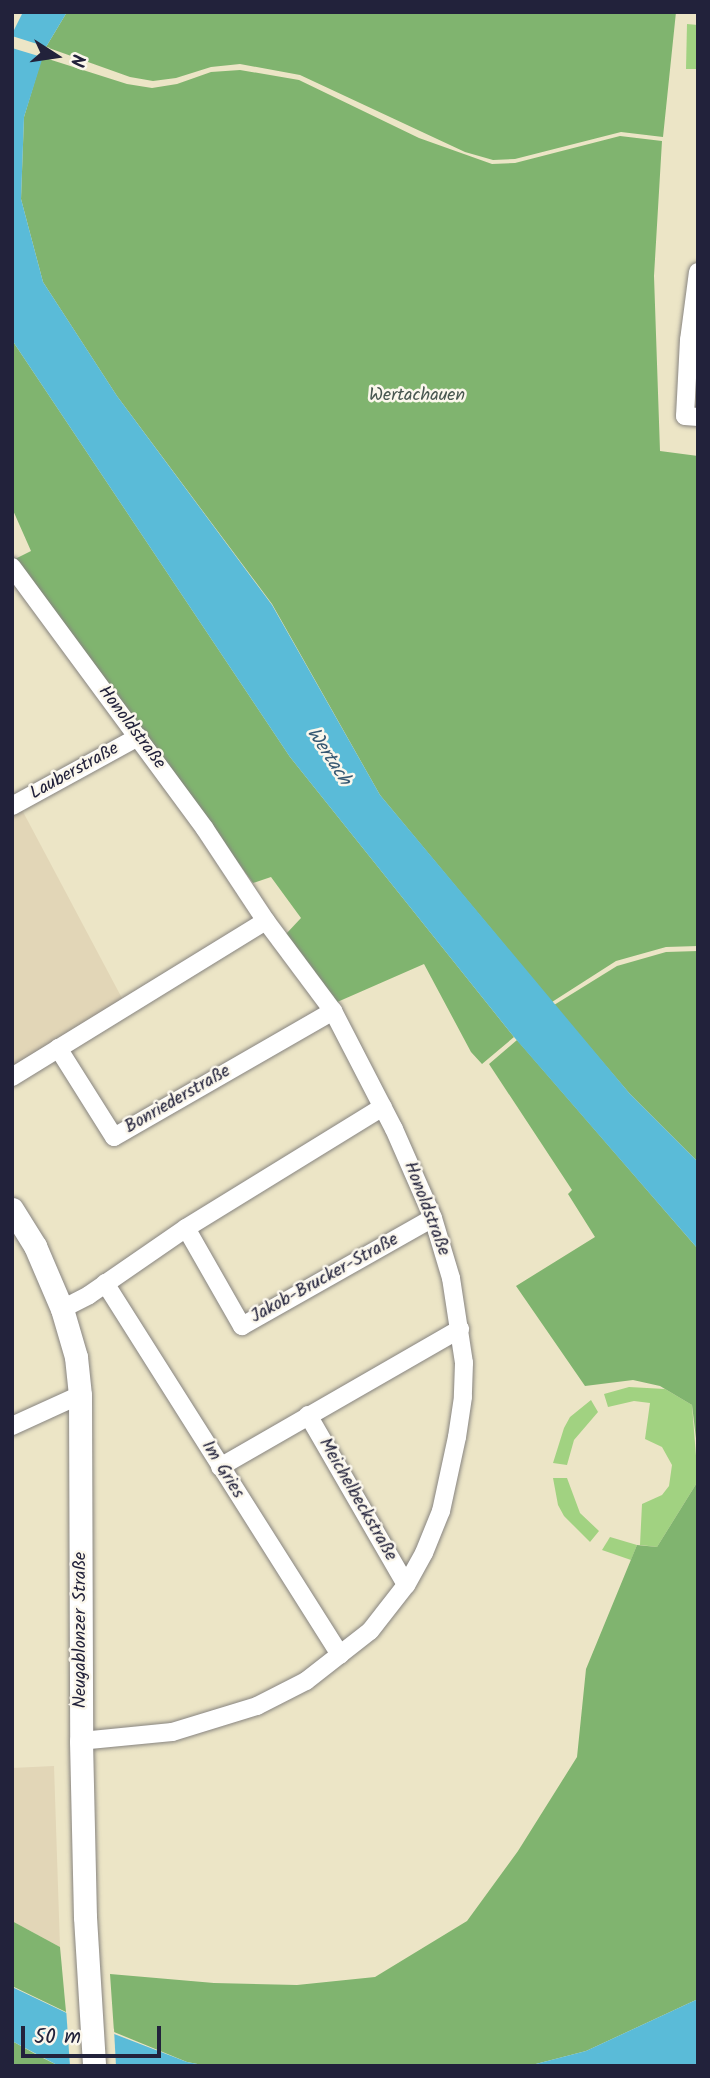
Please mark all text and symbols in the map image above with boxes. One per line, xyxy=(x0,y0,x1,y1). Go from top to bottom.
north arrow xyxy=(21,21,91,91)
text: N xyxy=(61,51,92,69)
park label: Wertachauen xyxy=(369,385,465,407)
street label: Honoldstraße xyxy=(93,682,169,774)
water label: Wertach xyxy=(301,724,355,790)
street label: Lauberstraße xyxy=(27,739,123,805)
street label: Bonriederstraße xyxy=(121,1061,235,1139)
street label: Honoldstraße xyxy=(398,1159,454,1259)
street label: Jakob-Brucker-Straße xyxy=(247,1229,403,1329)
street label: Meichelbeckstraße xyxy=(313,1435,401,1565)
street label: Im Gries xyxy=(196,1437,248,1503)
street label: Neugablonzer Straße xyxy=(70,1552,92,1708)
scale bar xyxy=(24,2011,164,2056)
text: 50 m xyxy=(34,2021,81,2054)

